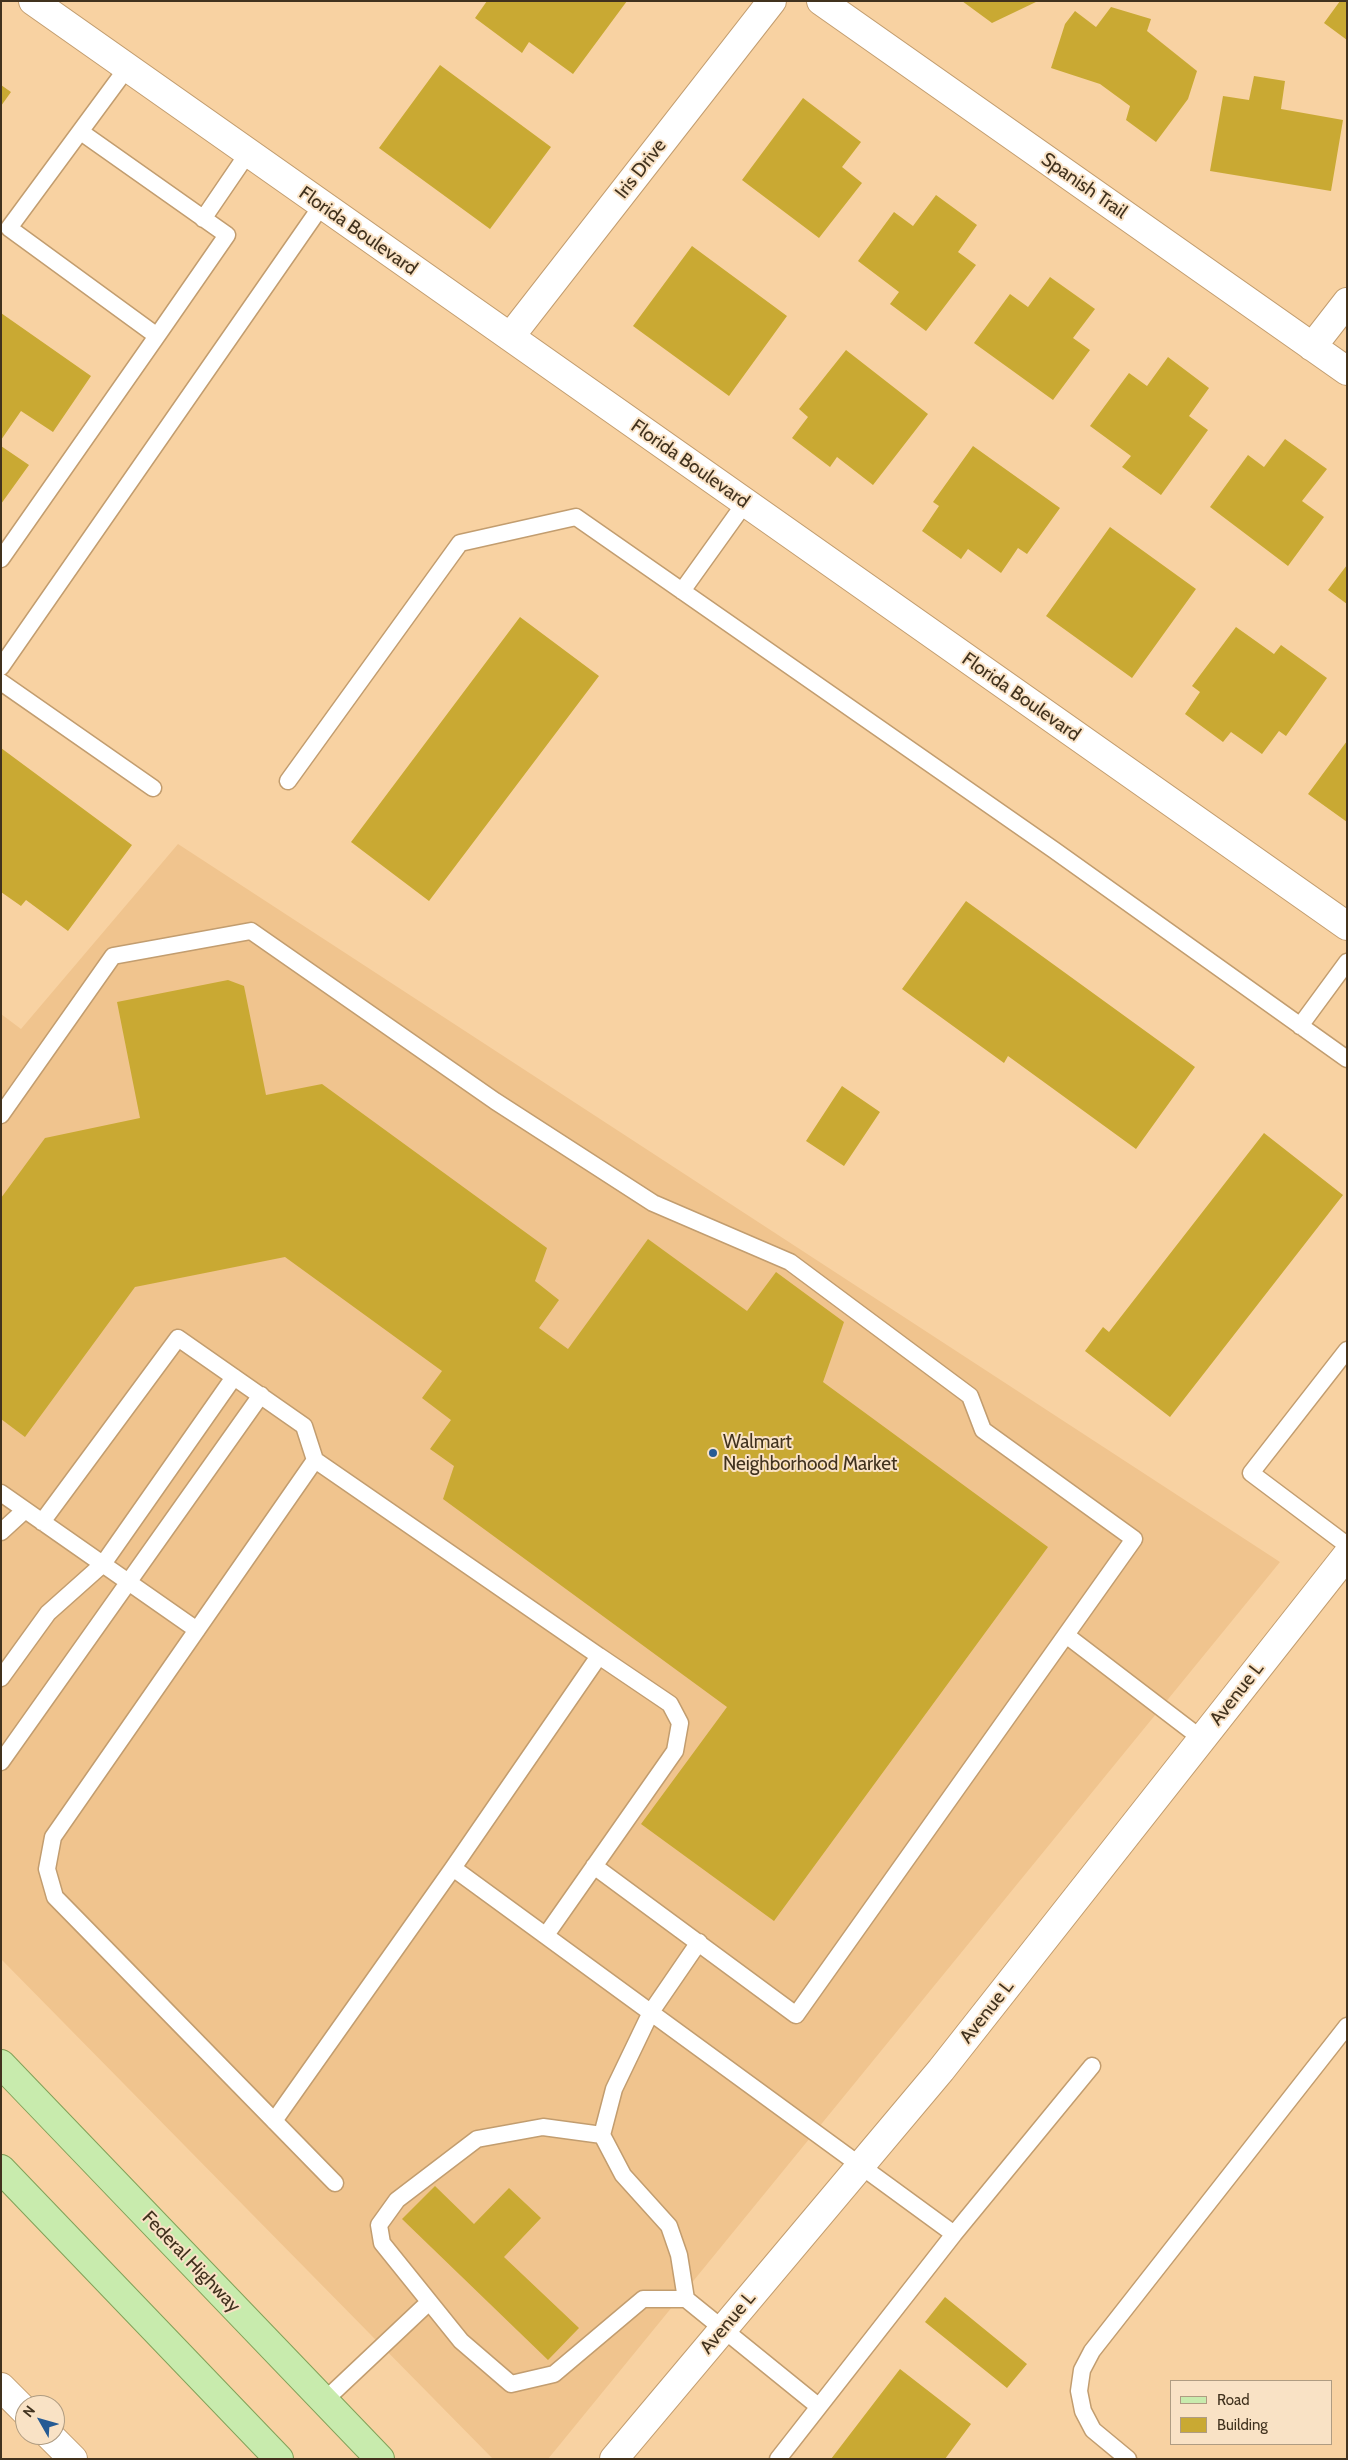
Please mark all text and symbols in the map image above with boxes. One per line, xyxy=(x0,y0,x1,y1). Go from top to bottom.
street label: Iris Drive xyxy=(611,135,671,203)
street label: Spanish Trail xyxy=(1037,148,1131,224)
street label: Florida Boulevard xyxy=(294,182,422,280)
street label: Florida Boulevard xyxy=(626,415,754,513)
street label: Florida Boulevard xyxy=(957,648,1085,746)
place label: Walmart Neighborhood Market xyxy=(723,1431,897,1475)
marker: Walmart Neighborhood Market xyxy=(707,1447,719,1459)
street label: Avenue L xyxy=(1205,1658,1269,1730)
street label: Avenue L xyxy=(955,1976,1019,2048)
street label: Federal Highway xyxy=(137,2207,245,2317)
street label: Avenue L xyxy=(695,2287,761,2359)
legend xyxy=(1170,2380,1333,2445)
text: Road xyxy=(1217,2391,1250,2409)
north arrow xyxy=(15,2395,65,2445)
text: N xyxy=(19,2402,39,2421)
text: Building xyxy=(1217,2416,1268,2434)

